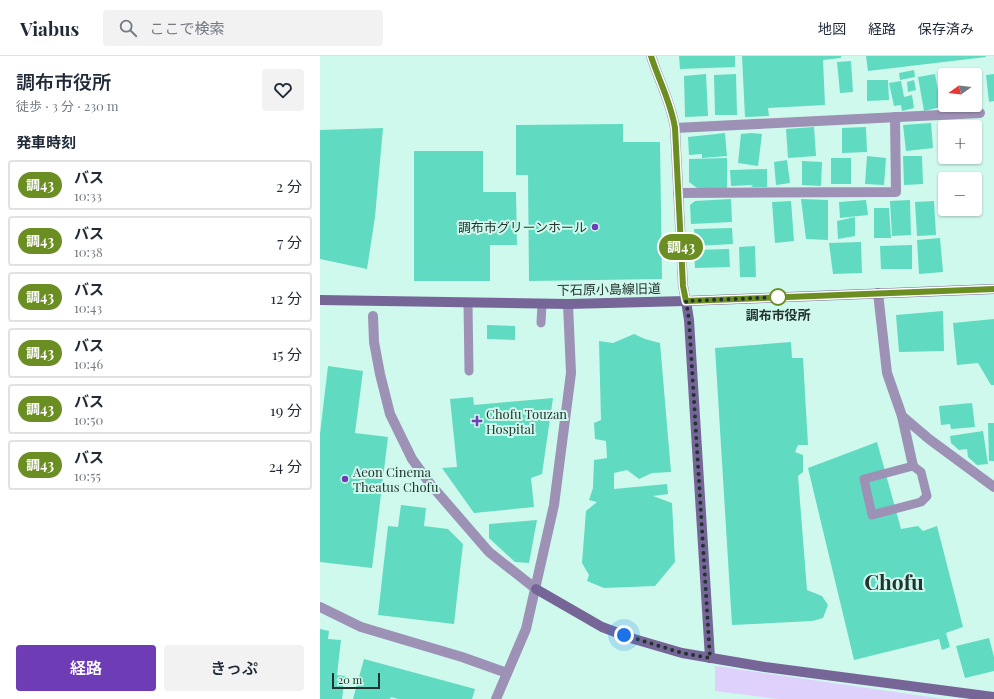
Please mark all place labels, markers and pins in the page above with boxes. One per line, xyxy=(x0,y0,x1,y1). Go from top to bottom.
place label: 調布市グリーンホール xyxy=(458,218,587,235)
marker: 調布市グリーンホール xyxy=(590,222,600,232)
marker: 調布市役所 xyxy=(769,288,787,306)
place label: 調布市役所 xyxy=(745,306,811,323)
place label: Chofu Touzan Hospital xyxy=(486,405,567,437)
marker: Chofu Touzan Hospital xyxy=(471,415,483,427)
place label: Aeon Cinema Theatus Chofu xyxy=(352,463,439,495)
marker: Aeon Cinema Theatus Chofu xyxy=(340,474,350,484)

